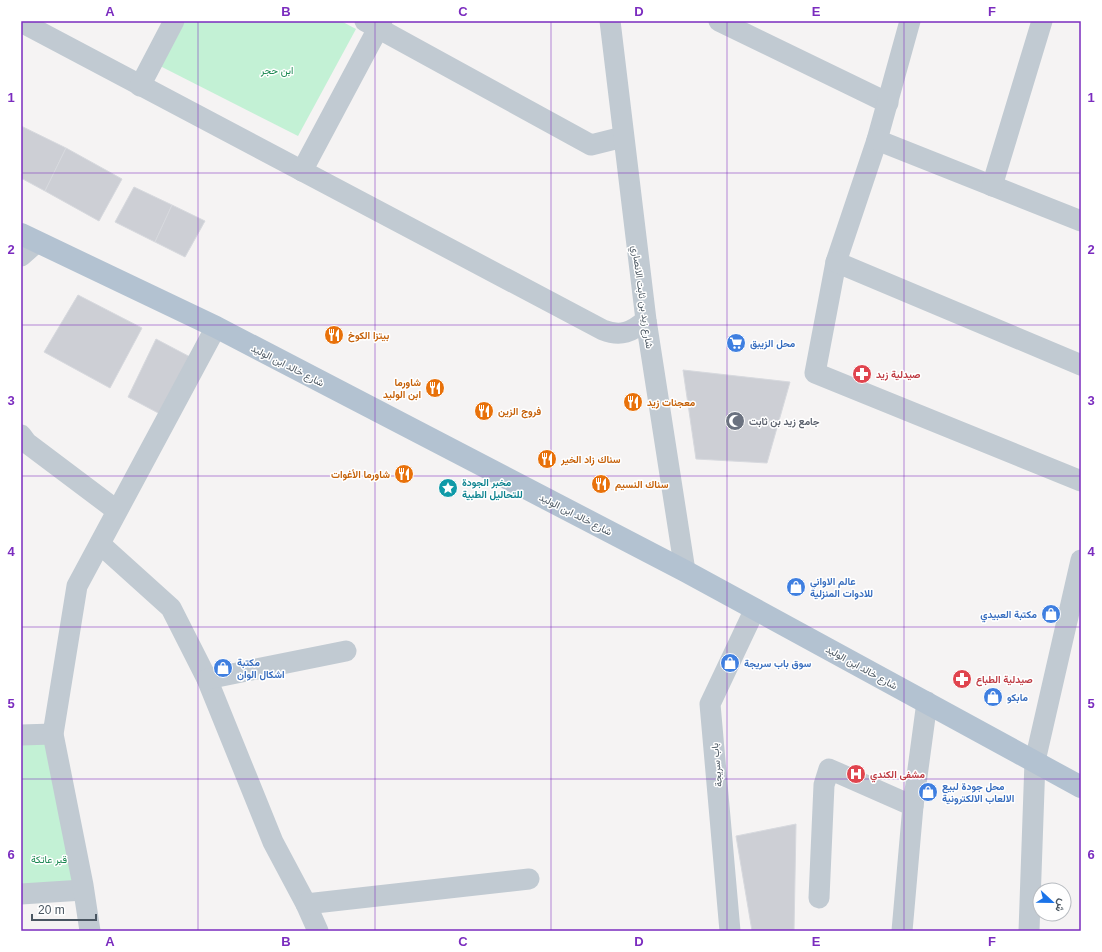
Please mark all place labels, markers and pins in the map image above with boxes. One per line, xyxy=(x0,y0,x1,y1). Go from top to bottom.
restaurant icon: بيتزا الكوخ xyxy=(323,324,345,346)
place label: بيتزا الكوخ xyxy=(348,330,389,343)
supermarket icon: محل الزيبق xyxy=(725,332,747,354)
place label: محل الزيبق xyxy=(750,338,796,350)
pharmacy icon: صيدلية زيد xyxy=(851,363,873,385)
place label: صيدلية زيد xyxy=(876,369,921,381)
place label: شاورما ابن الوليد xyxy=(383,377,421,401)
restaurant icon: شاورما ابن الوليد xyxy=(424,377,446,399)
restaurant icon: معجنات زيد xyxy=(622,391,644,413)
place label: معجنات زيد xyxy=(647,397,696,409)
restaurant icon: فروج الزين xyxy=(473,400,495,422)
place label: فروج الزين xyxy=(498,406,542,419)
mosque icon: جامع زيد بن ثابت xyxy=(724,410,746,432)
place label: جامع زيد بن ثابت xyxy=(749,416,820,429)
restaurant icon: سناك زاد الخير xyxy=(536,448,558,470)
place label: سناك زاد الخير xyxy=(560,454,621,466)
restaurant icon: شاورما الأغوات xyxy=(393,463,415,485)
place label: شاورما الأغوات xyxy=(331,469,390,481)
restaurant icon: سناك النسيم xyxy=(590,473,612,495)
place icon: مخبر الجودة للتحاليل الطبية xyxy=(437,477,459,499)
place label: مخبر الجودة للتحاليل الطبية xyxy=(462,477,523,501)
place label: سناك النسيم xyxy=(615,479,668,491)
shop icon: عالم الاواني للادوات المنزلية xyxy=(785,576,807,598)
place label: عالم الاواني للادوات المنزلية xyxy=(810,576,873,600)
shop icon: مكتبة العبيدي xyxy=(1040,603,1062,625)
place label: مكتبة العبيدي xyxy=(980,609,1038,623)
shop icon: سوق باب سريجة xyxy=(719,652,741,674)
shop icon: مكتبة اشكال الوان xyxy=(212,657,234,679)
place label: مكتبة اشكال الوان xyxy=(237,657,285,681)
place label: سوق باب سريجة xyxy=(744,658,811,670)
pharmacy icon: صيدلية الطباع xyxy=(951,668,973,690)
place label: صيدلية الطباع xyxy=(976,674,1033,687)
shop icon: مابكو xyxy=(982,686,1004,708)
place label: مابكو xyxy=(1007,692,1028,704)
hospital icon: مشفى الكندي xyxy=(845,763,867,785)
place label: مشفى الكندي xyxy=(870,769,926,783)
shop icon: محل جودة لبيع الالعاب الالكترونية xyxy=(917,781,939,803)
place label: محل جودة لبيع الالعاب الالكترونية xyxy=(942,781,1014,805)

